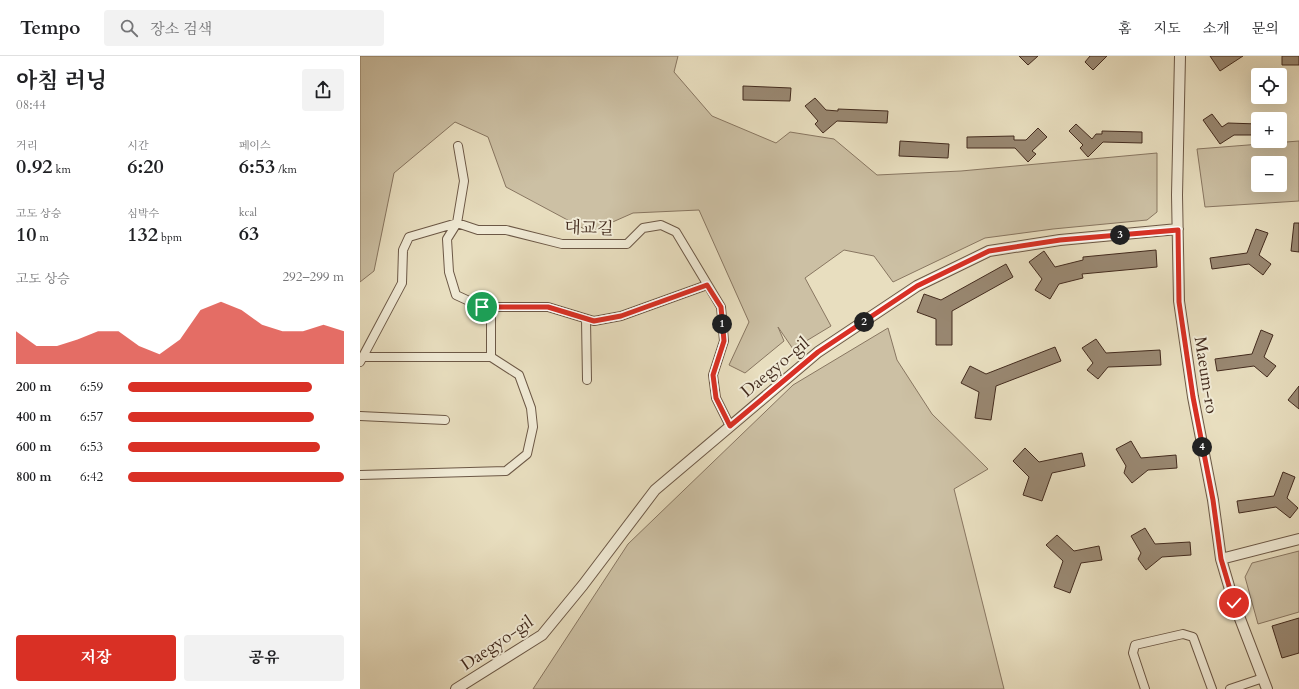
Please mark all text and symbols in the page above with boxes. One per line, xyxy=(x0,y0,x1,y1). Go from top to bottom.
search box xyxy=(104,10,384,46)
text: Tempo xyxy=(20,15,80,41)
icon: search xyxy=(118,17,140,39)
text: 장소 검색 xyxy=(150,19,212,39)
text: 홈 xyxy=(1118,19,1132,38)
text: 지도 xyxy=(1154,19,1181,38)
text: 소개 xyxy=(1203,19,1230,38)
text: 문의 xyxy=(1252,19,1279,38)
text: 아침 러닝 xyxy=(16,66,107,96)
map controls xyxy=(1251,68,1287,192)
button: locate xyxy=(1251,68,1287,104)
button: share xyxy=(302,69,344,111)
text: 08:44 xyxy=(16,96,46,114)
button: + xyxy=(1251,112,1287,148)
text: 거리 xyxy=(16,138,37,153)
text: 시간 xyxy=(127,138,149,153)
text: 페이스 xyxy=(239,138,271,153)
text: 0.92 xyxy=(16,153,53,180)
text: 6:20 xyxy=(127,153,164,180)
text: 6:53 xyxy=(239,153,275,180)
button: − xyxy=(1251,156,1287,192)
text: km xyxy=(53,162,71,177)
text: /km xyxy=(275,162,297,177)
text: kcal xyxy=(239,205,257,220)
text: 고도 상승 xyxy=(16,206,61,221)
text: 심박수 xyxy=(127,206,159,221)
street label: 대교길 xyxy=(564,216,614,240)
text: 63 xyxy=(239,220,259,247)
text: 10 xyxy=(16,221,37,248)
text: 132 xyxy=(127,221,158,248)
pin: 3 xyxy=(1110,225,1130,245)
text: 3 xyxy=(1117,227,1123,242)
text: m xyxy=(37,230,49,245)
text: bpm xyxy=(158,230,182,245)
text: 292–299 m xyxy=(282,268,344,286)
text: 고도 상승 xyxy=(16,270,70,288)
pin xyxy=(465,290,499,324)
icon: arrive xyxy=(471,296,493,318)
pin: 2 xyxy=(854,312,874,332)
pin: 1 xyxy=(712,314,732,334)
text: 2 xyxy=(861,314,867,329)
text: 1 xyxy=(719,316,725,331)
street label: Daegyo-gil xyxy=(736,331,815,402)
street label: Maeum-ro xyxy=(1189,335,1223,415)
text: 200 m xyxy=(16,378,51,396)
text: 6:59 xyxy=(80,378,103,396)
text: 400 m xyxy=(16,408,51,426)
text: 6:57 xyxy=(80,408,103,426)
pin: 4 xyxy=(1192,437,1212,457)
text: 600 m xyxy=(16,438,51,456)
text: 6:53 xyxy=(80,438,103,456)
text: 4 xyxy=(1199,439,1205,454)
text: 800 m xyxy=(16,468,51,486)
text: 6:42 xyxy=(80,468,103,486)
pin xyxy=(1217,586,1251,620)
icon: check xyxy=(1223,592,1245,614)
street label: Daegyo-gil xyxy=(456,610,538,676)
button: 저장 xyxy=(16,635,176,681)
button: 공유 xyxy=(184,635,344,681)

